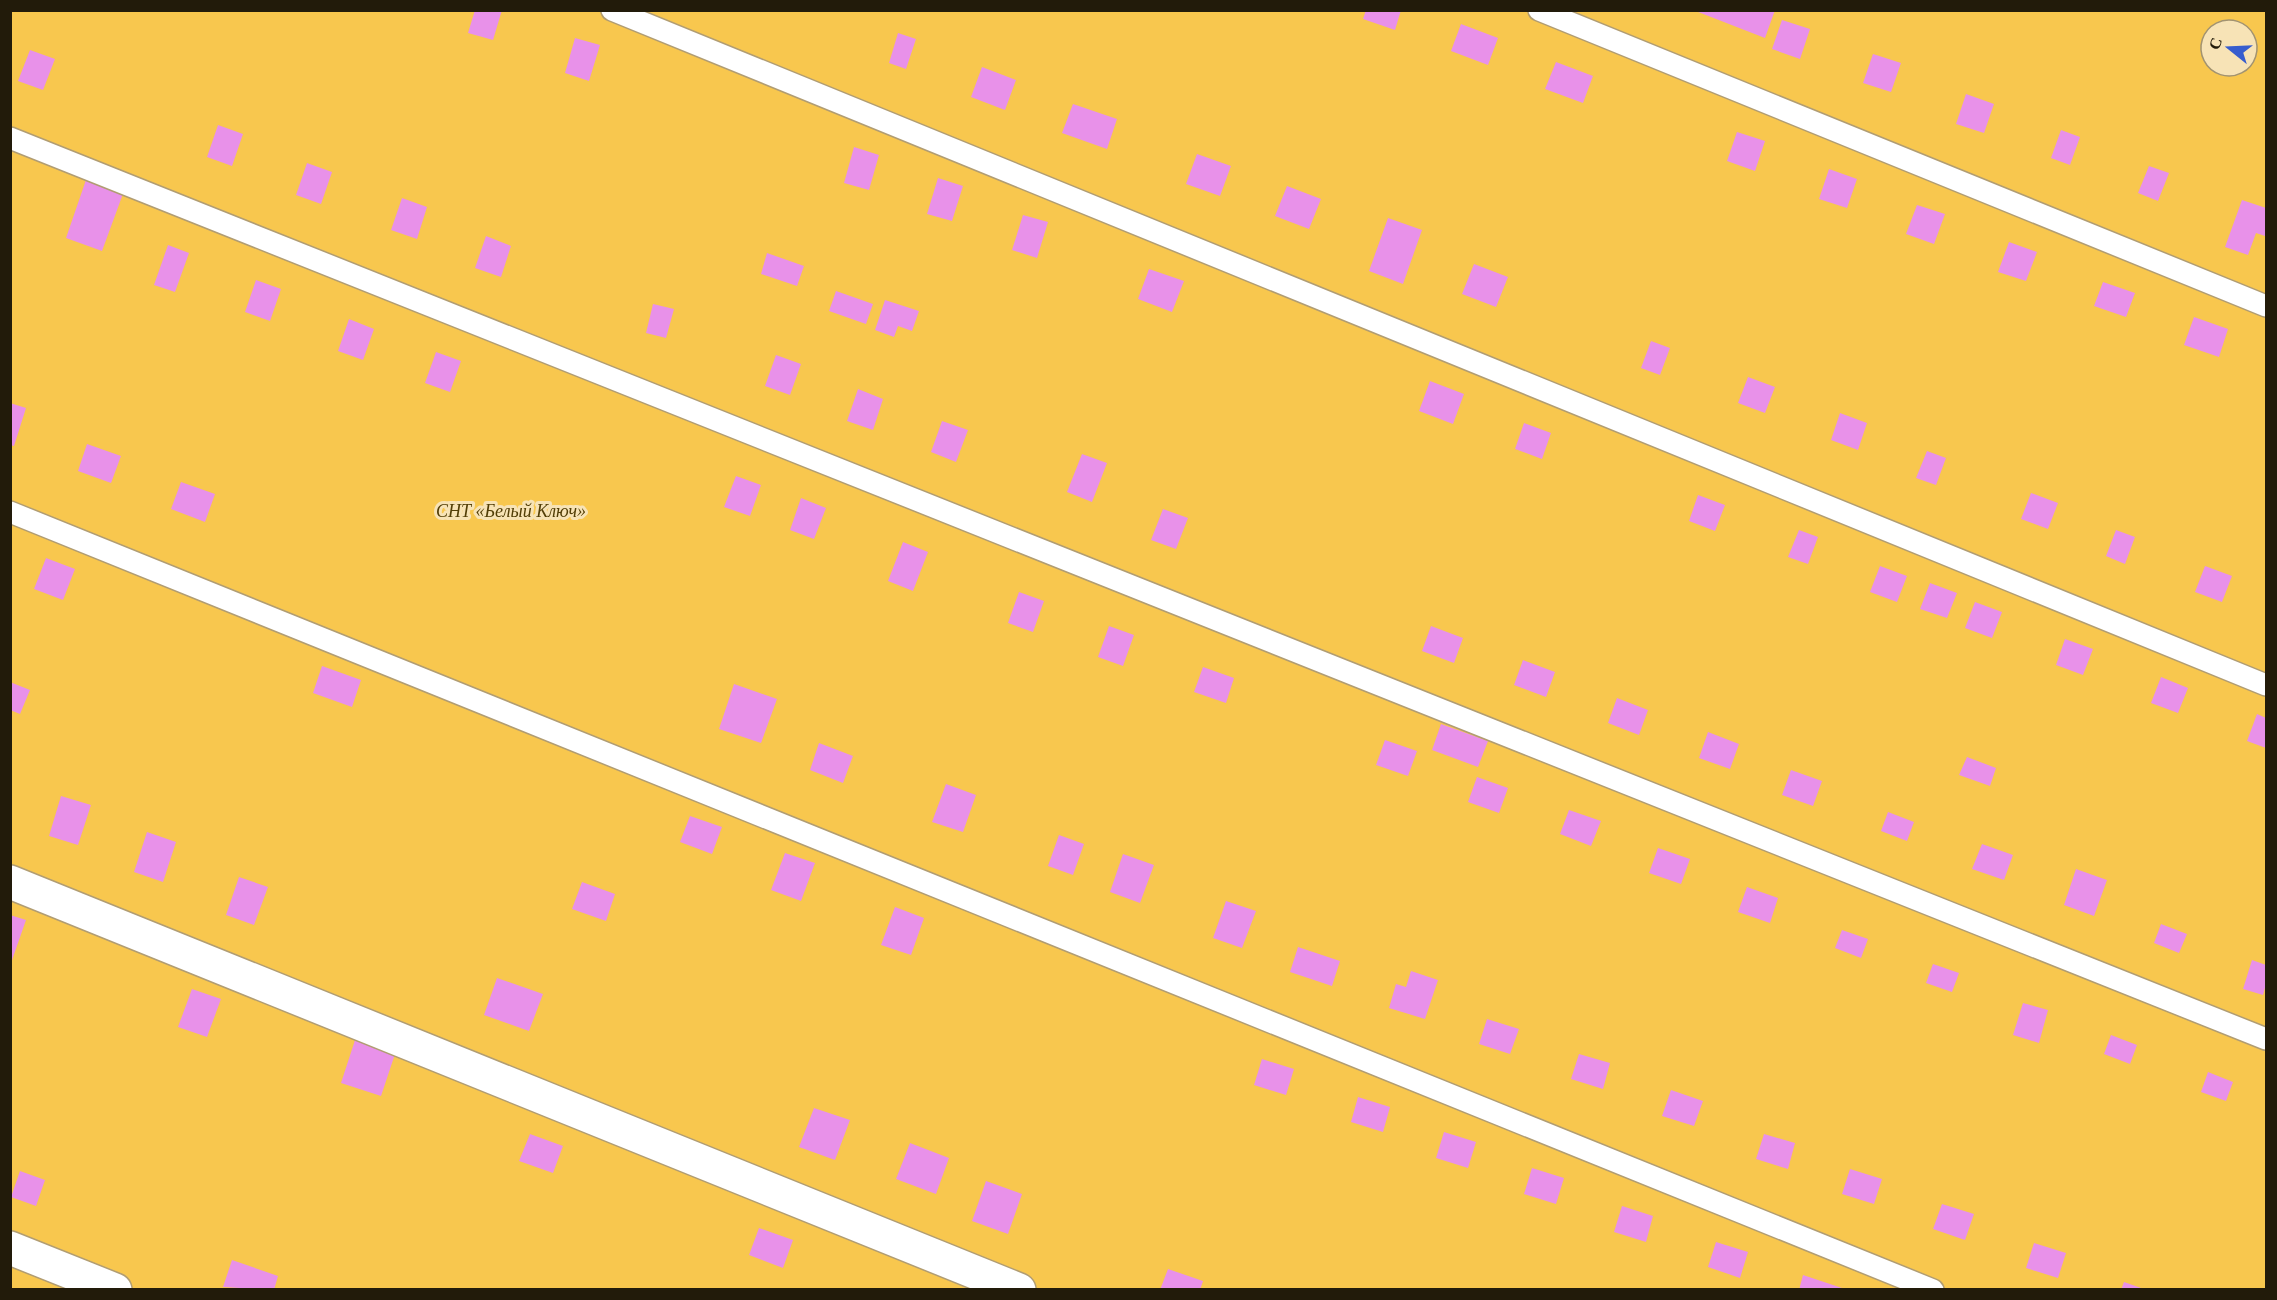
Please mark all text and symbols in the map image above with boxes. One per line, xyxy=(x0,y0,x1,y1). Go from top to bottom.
north arrow xyxy=(2199,18,2259,78)
text: С xyxy=(2205,35,2225,52)
park label: СНТ «Белый Ключ» xyxy=(436,501,586,521)

